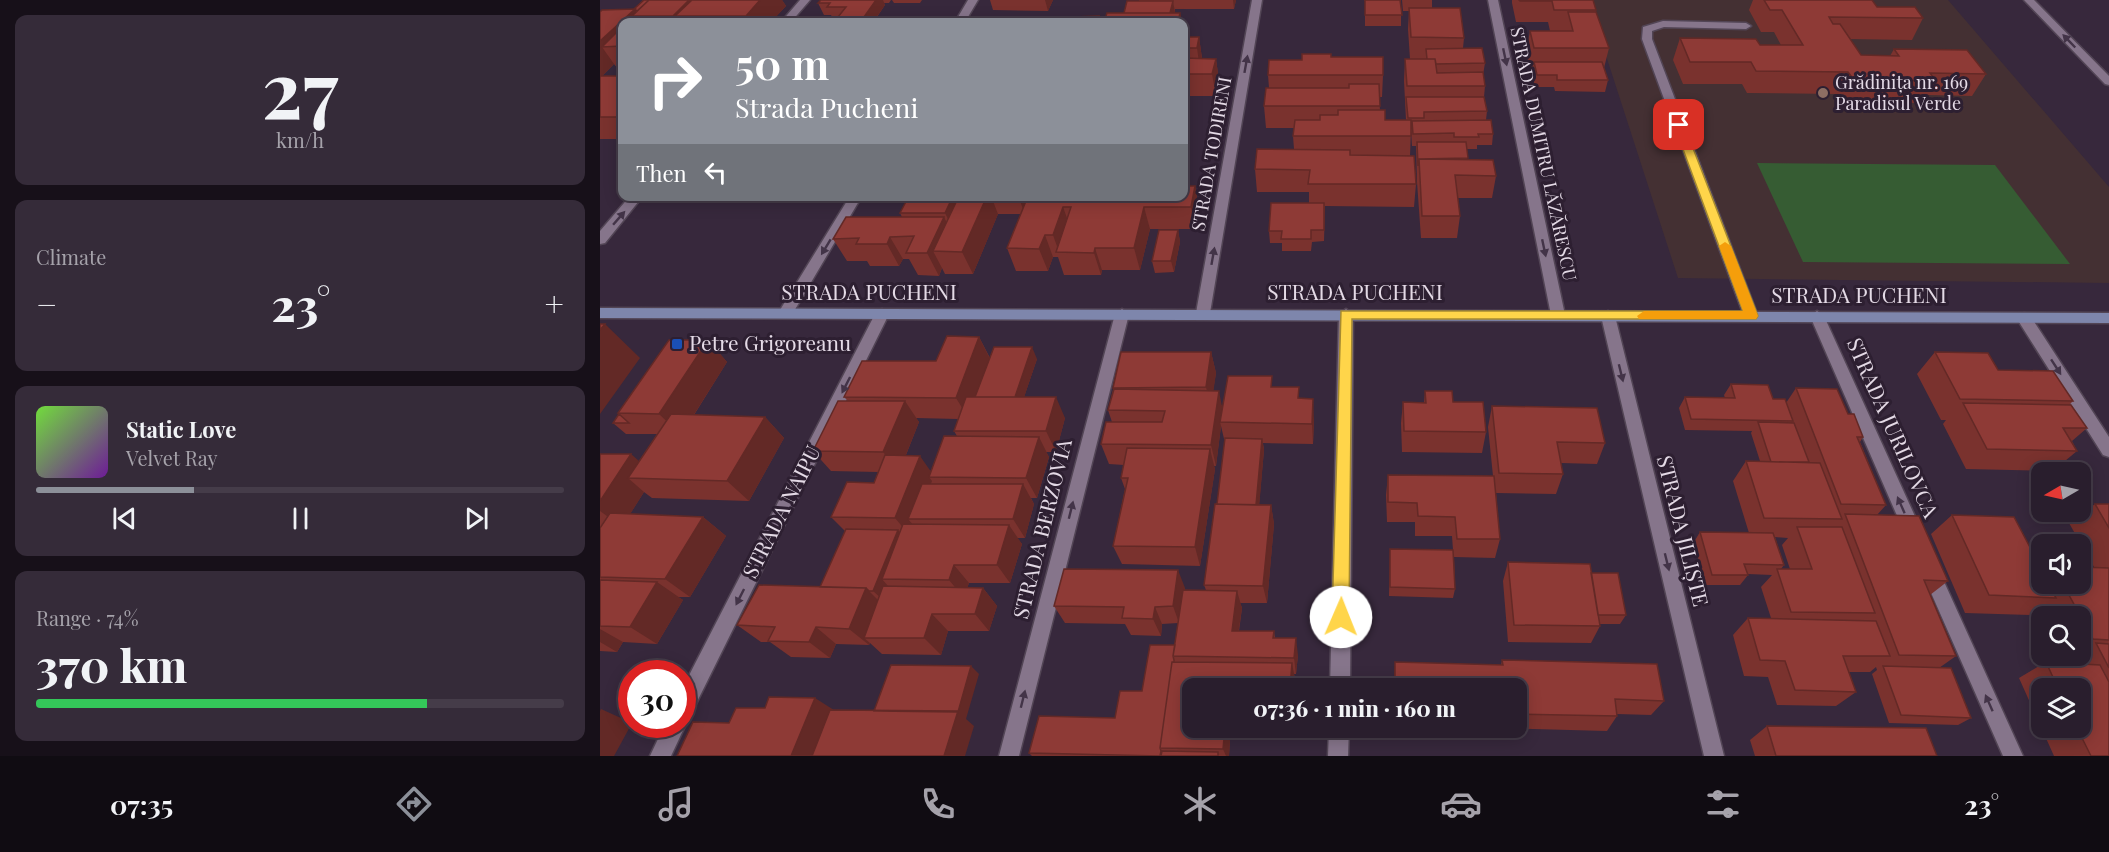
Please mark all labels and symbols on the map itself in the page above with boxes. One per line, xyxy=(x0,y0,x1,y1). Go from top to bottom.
street label: STRADA DUMITRU LĂZĂRESCU xyxy=(1505,25,1583,283)
one-way arrow xyxy=(2062,34,2076,49)
one-way arrow xyxy=(1501,48,1510,67)
one-way arrow xyxy=(1242,54,1251,73)
place label: Grădinița nr. 169 Paradisul Verde xyxy=(1835,70,1968,115)
street label: STRADA TODIRENI xyxy=(1186,75,1236,233)
marker: Grădinița nr. 169 Paradisul Verde xyxy=(1816,86,1830,100)
pin xyxy=(1653,99,1704,150)
one-way arrow xyxy=(612,210,625,226)
one-way arrow xyxy=(821,239,832,255)
one-way arrow xyxy=(1540,239,1549,258)
one-way arrow xyxy=(1209,246,1218,265)
street label: STRADA PUCHENI xyxy=(781,277,957,305)
street label: STRADA PUCHENI xyxy=(1267,277,1443,305)
street label: STRADA PUCHENI xyxy=(1771,280,1947,308)
place label: Petre Grigoreanu xyxy=(689,328,851,356)
street label: STRADA JURILOVCA xyxy=(1842,333,1946,522)
marker: Petre Grigoreanu xyxy=(670,337,684,351)
one-way arrow xyxy=(2050,359,2061,375)
one-way arrow xyxy=(1617,363,1627,382)
one-way arrow xyxy=(841,377,851,394)
street label: STRADA BERZOVIA xyxy=(1005,435,1077,621)
street label: STRADA NAIPU xyxy=(735,440,826,582)
street label: STRADA JILIȘTE xyxy=(1651,452,1716,609)
north arrow xyxy=(2031,462,2091,522)
one-way arrow xyxy=(1897,497,1906,514)
one-way arrow xyxy=(1067,501,1077,520)
one-way arrow xyxy=(1662,553,1672,571)
position arrow xyxy=(1309,585,1373,649)
one-way arrow xyxy=(735,588,745,606)
speed limit sign: 30 xyxy=(618,660,696,738)
one-way arrow xyxy=(1019,690,1028,708)
one-way arrow xyxy=(1984,693,1994,711)

